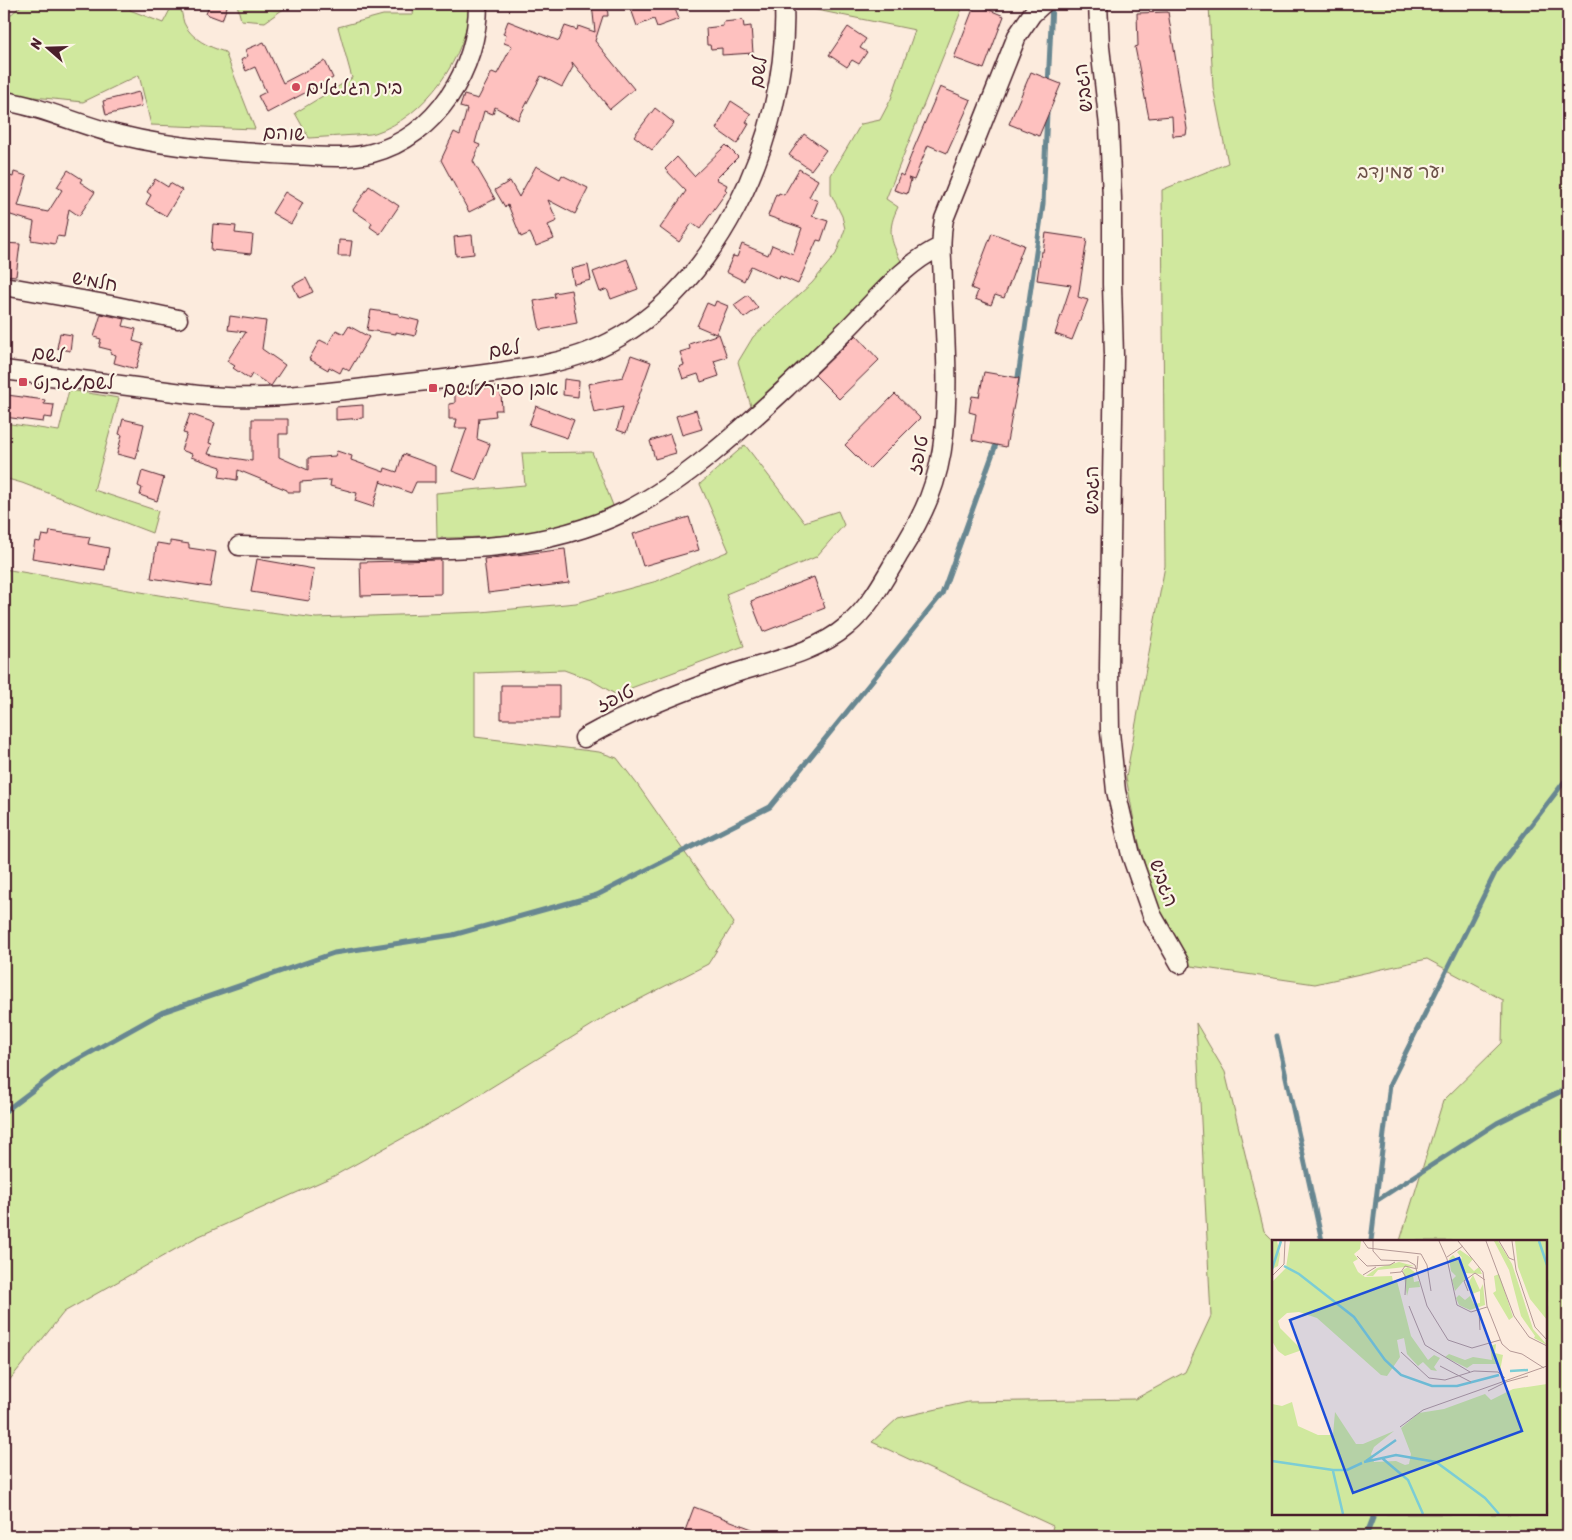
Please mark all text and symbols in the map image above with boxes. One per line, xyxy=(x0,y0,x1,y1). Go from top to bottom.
north arrow xyxy=(22,22,72,72)
text: N xyxy=(23,35,50,53)
street label: לשם xyxy=(739,52,777,90)
street label: הגביש xyxy=(1064,62,1102,114)
place label: בית הגלגלים xyxy=(306,71,402,104)
marker: בית הגלגלים xyxy=(290,81,302,93)
street label: שוהם xyxy=(262,115,306,151)
park label: יער עמינדב xyxy=(1357,155,1445,188)
street label: חלמיש xyxy=(69,261,121,301)
street label: לשם xyxy=(486,330,524,368)
street label: לשם xyxy=(30,336,67,372)
place label: לשם/גרנט xyxy=(33,366,116,399)
place label: אבן ספיר/לשם xyxy=(443,372,559,405)
marker: לשם/גרנט xyxy=(17,376,29,388)
marker: אבן ספיר/לשם xyxy=(427,382,439,394)
street label: טופז xyxy=(898,433,938,477)
street label: הגביש xyxy=(1075,465,1108,515)
street label: טופז xyxy=(590,675,640,721)
street label: הגביש xyxy=(1140,854,1188,912)
inset map xyxy=(1272,1240,1547,1515)

